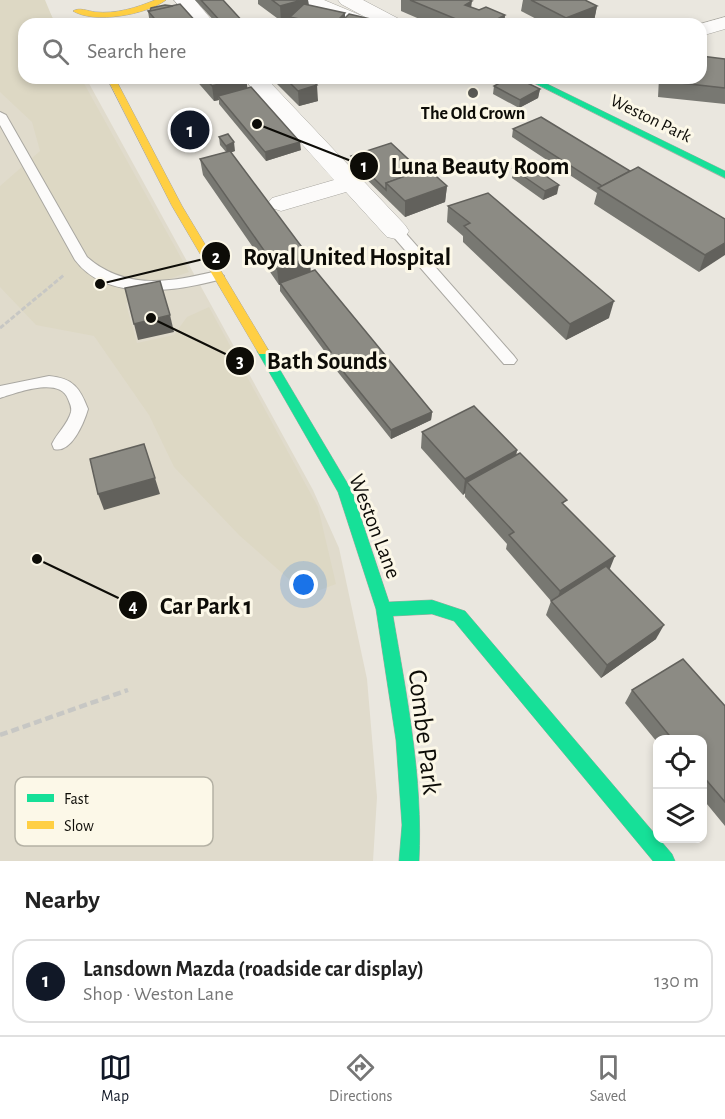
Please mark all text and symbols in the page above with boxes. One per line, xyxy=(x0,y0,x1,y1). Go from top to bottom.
search box xyxy=(18,18,707,84)
icon: search xyxy=(39,35,72,68)
text: Search here xyxy=(87,40,186,62)
marker: The Old Crown xyxy=(466,86,480,100)
street label: Weston Park xyxy=(607,92,695,147)
place label: The Old Crown xyxy=(421,105,525,123)
pin: 1 xyxy=(170,108,210,152)
callout: Luna Beauty Room xyxy=(349,145,582,187)
text: Luna Beauty Room xyxy=(391,155,569,179)
text: 1 xyxy=(361,158,367,176)
callout: Royal United Hospital xyxy=(201,235,463,277)
text: Royal United Hospital xyxy=(243,246,451,270)
text: 2 xyxy=(212,249,221,267)
callout: Bath Sounds xyxy=(225,340,399,382)
text: Bath Sounds xyxy=(267,350,387,374)
text: 3 xyxy=(236,353,244,371)
street label: Weston Lane xyxy=(345,471,405,582)
your location xyxy=(289,570,318,599)
callout: Car Park 1 xyxy=(118,584,264,626)
text: Car Park 1 xyxy=(160,595,252,619)
text: 4 xyxy=(128,598,138,616)
street label: Combe Park xyxy=(403,668,446,797)
map controls xyxy=(653,735,707,843)
button: locate xyxy=(653,735,707,789)
legend xyxy=(15,777,213,846)
button: layers xyxy=(653,789,707,843)
text: Fast xyxy=(64,791,89,807)
text: Slow xyxy=(64,818,94,834)
text: Nearby xyxy=(24,887,100,913)
text: Lansdown Mazda (roadside car display) xyxy=(83,958,424,980)
text: 1 xyxy=(42,971,49,991)
text: 130 m xyxy=(654,971,699,991)
text: Shop · Weston Lane xyxy=(83,984,234,1004)
tab: Map xyxy=(99,1051,132,1106)
tab: Directions xyxy=(329,1051,393,1106)
tab: Saved xyxy=(590,1051,626,1106)

